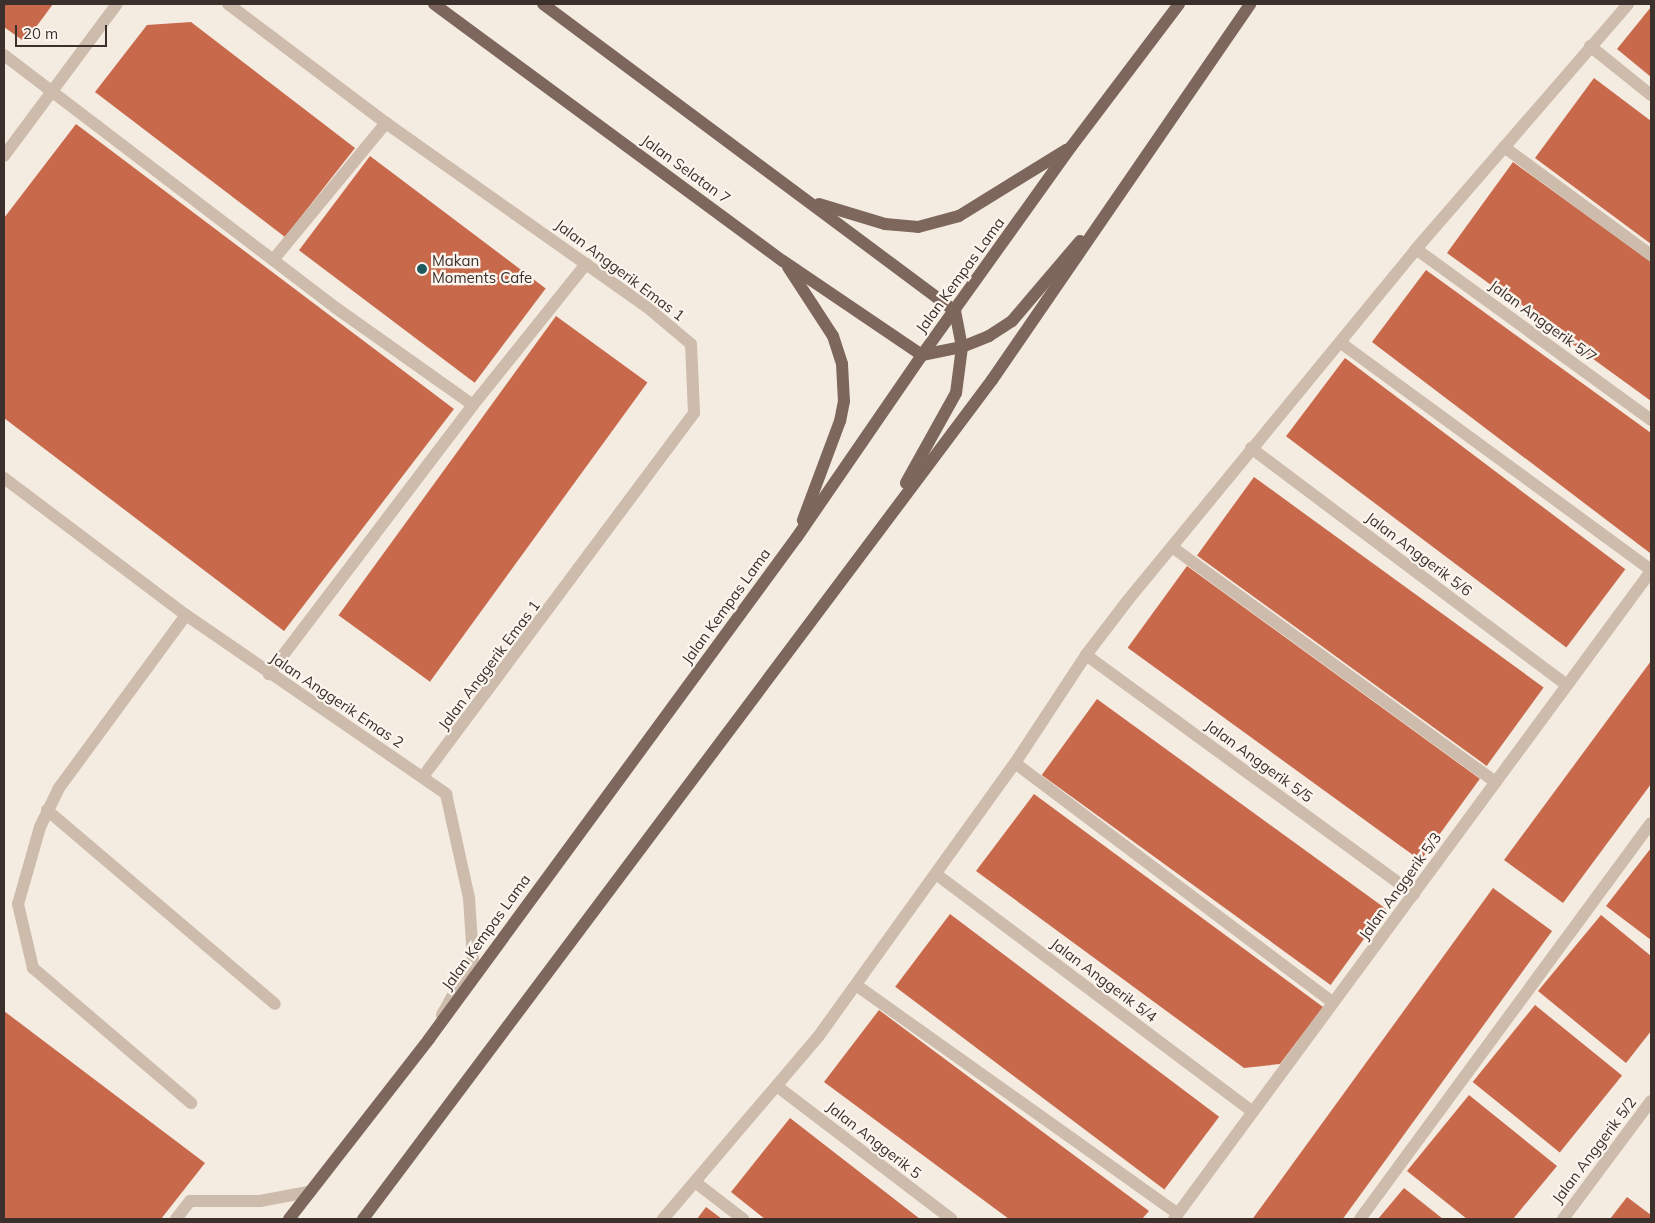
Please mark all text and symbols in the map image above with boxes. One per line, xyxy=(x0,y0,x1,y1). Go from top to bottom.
scale bar xyxy=(18,15,110,47)
text: 20 m xyxy=(23,24,58,43)
street label: Jalan Selatan 7 xyxy=(638,131,734,207)
street label: Jalan Kempas Lama xyxy=(912,214,1008,336)
street label: Jalan Anggerik Emas 1 xyxy=(552,215,688,325)
place label: Makan Moments Cafe xyxy=(432,251,532,286)
marker: Makan Moments Cafe xyxy=(416,263,428,275)
street label: Jalan Anggerik 5/7 xyxy=(1486,276,1600,366)
street label: Jalan Anggerik 5/6 xyxy=(1362,508,1476,600)
street label: Jalan Kempas Lama xyxy=(678,545,774,667)
street label: Jalan Anggerik Emas 1 xyxy=(434,597,544,733)
street label: Jalan Anggerik Emas 2 xyxy=(267,649,407,751)
street label: Jalan Anggerik 5/5 xyxy=(1202,716,1316,806)
street label: Jalan Anggerik 5/3 xyxy=(1355,829,1445,943)
street label: Jalan Kempas Lama xyxy=(438,871,534,993)
street label: Jalan Anggerik 5/4 xyxy=(1047,934,1161,1026)
street label: Jalan Anggerik 5/2 xyxy=(1548,1093,1640,1207)
street label: Jalan Anggerik 5 xyxy=(823,1098,925,1182)

